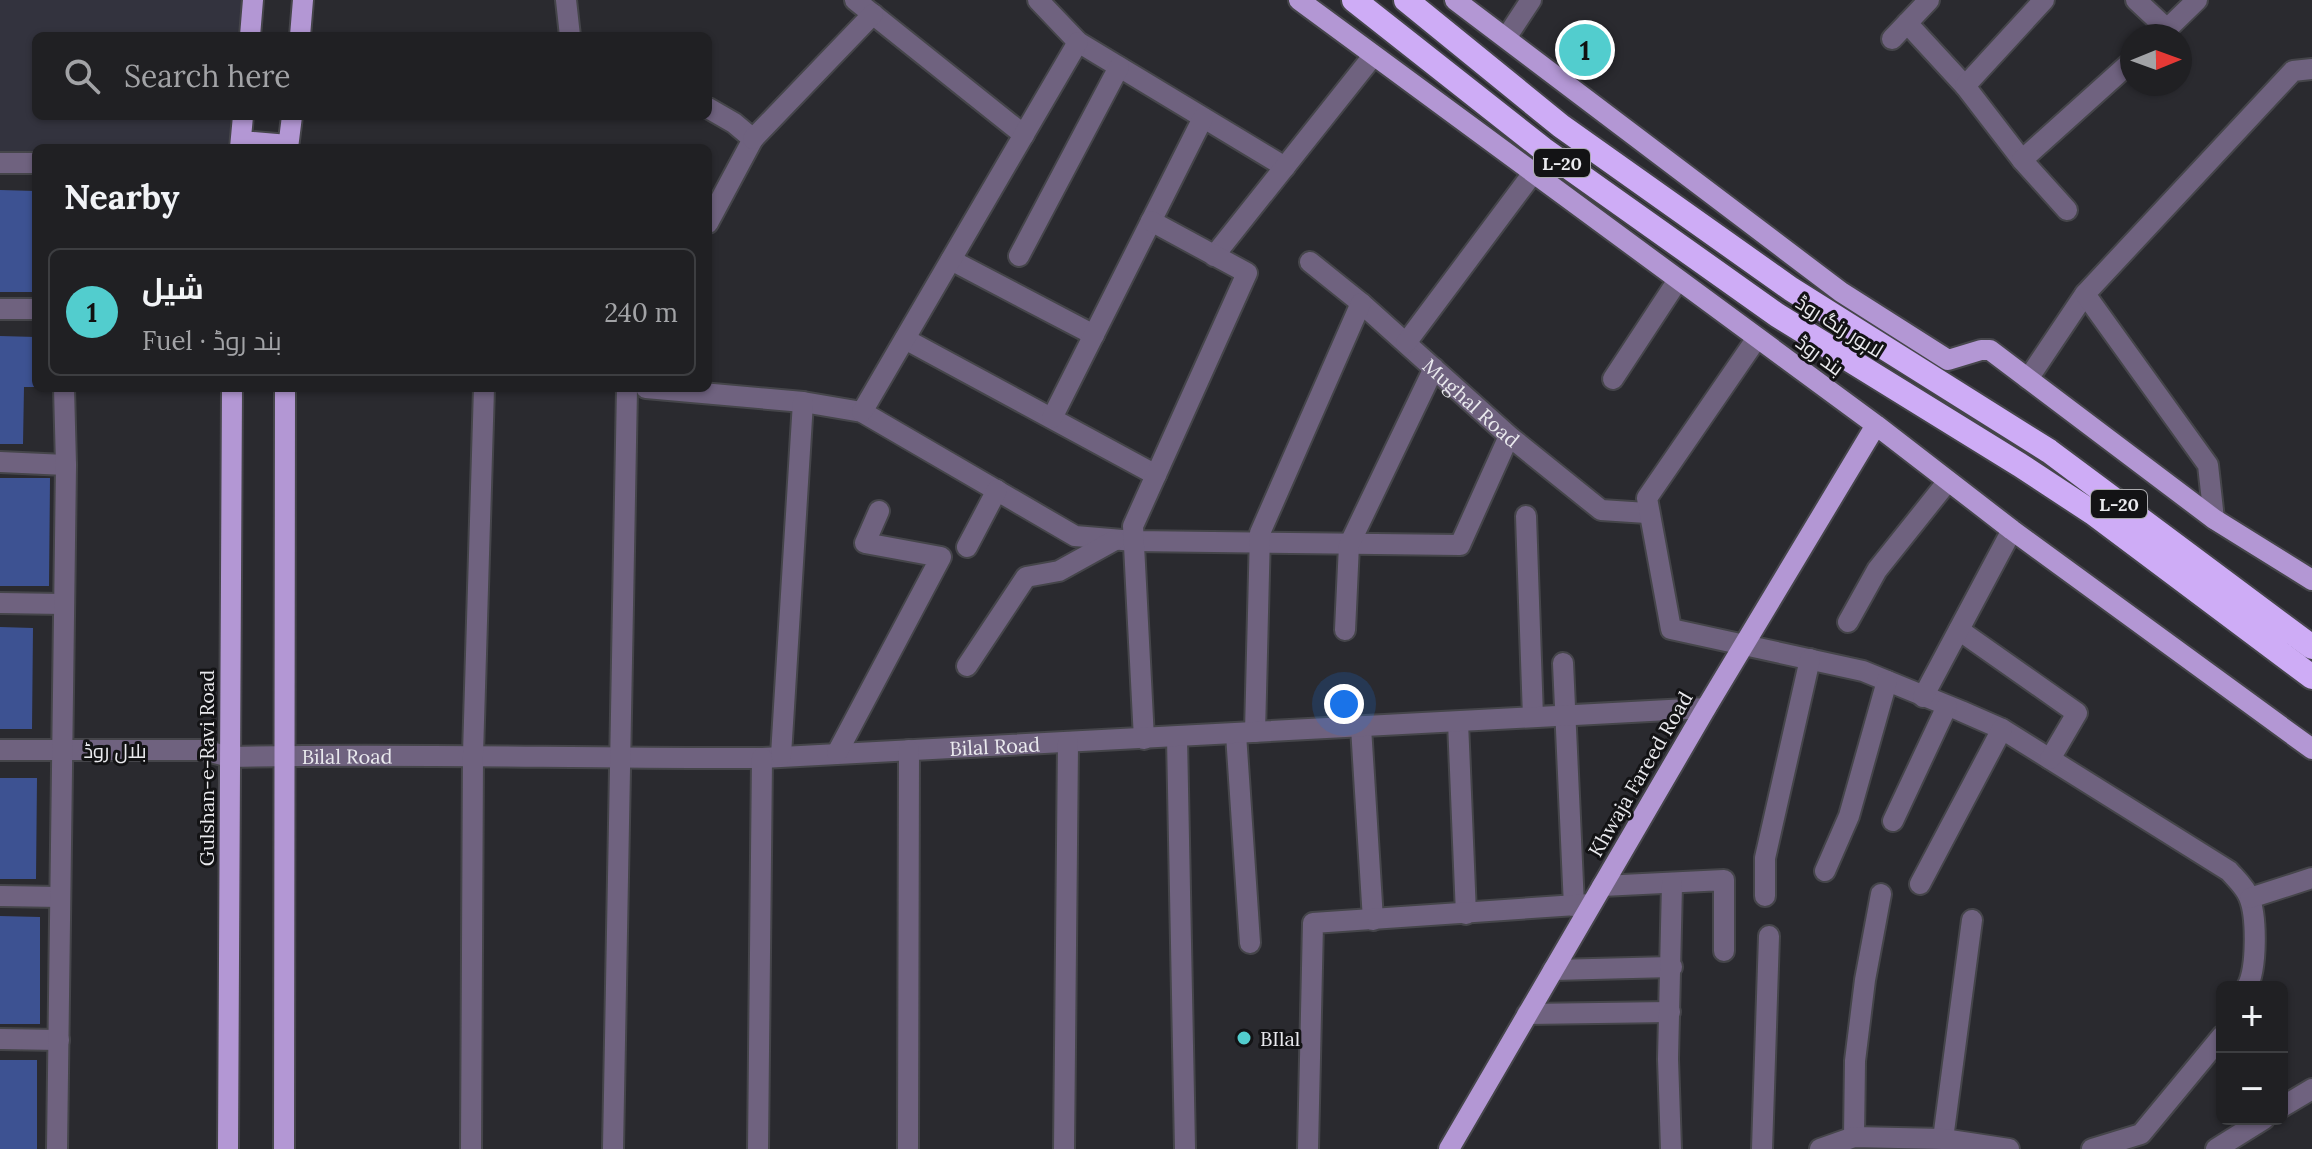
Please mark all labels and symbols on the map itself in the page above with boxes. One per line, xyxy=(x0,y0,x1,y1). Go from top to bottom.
pin: 1 xyxy=(1559,20,1611,80)
north arrow xyxy=(2120,24,2192,96)
road number: L-20 xyxy=(1534,149,1590,177)
street label: لاہور رنگ روڈ xyxy=(1791,289,1888,364)
street label: بند روڈ xyxy=(1791,329,1849,381)
street label: Mughal Road xyxy=(1418,352,1525,452)
road number: L-20 xyxy=(2091,490,2147,518)
street label: Gulshan-e-Ravi Road xyxy=(194,670,219,866)
your location xyxy=(1324,684,1364,724)
street label: Khwaja Fareed Road xyxy=(1583,687,1697,861)
street label: Bilal Road xyxy=(949,731,1041,761)
street label: بلال روڈ xyxy=(83,738,147,764)
street label: Bilal Road xyxy=(302,743,393,768)
place label: BIlal xyxy=(1260,1026,1300,1051)
marker: BIlal xyxy=(1235,1029,1253,1047)

